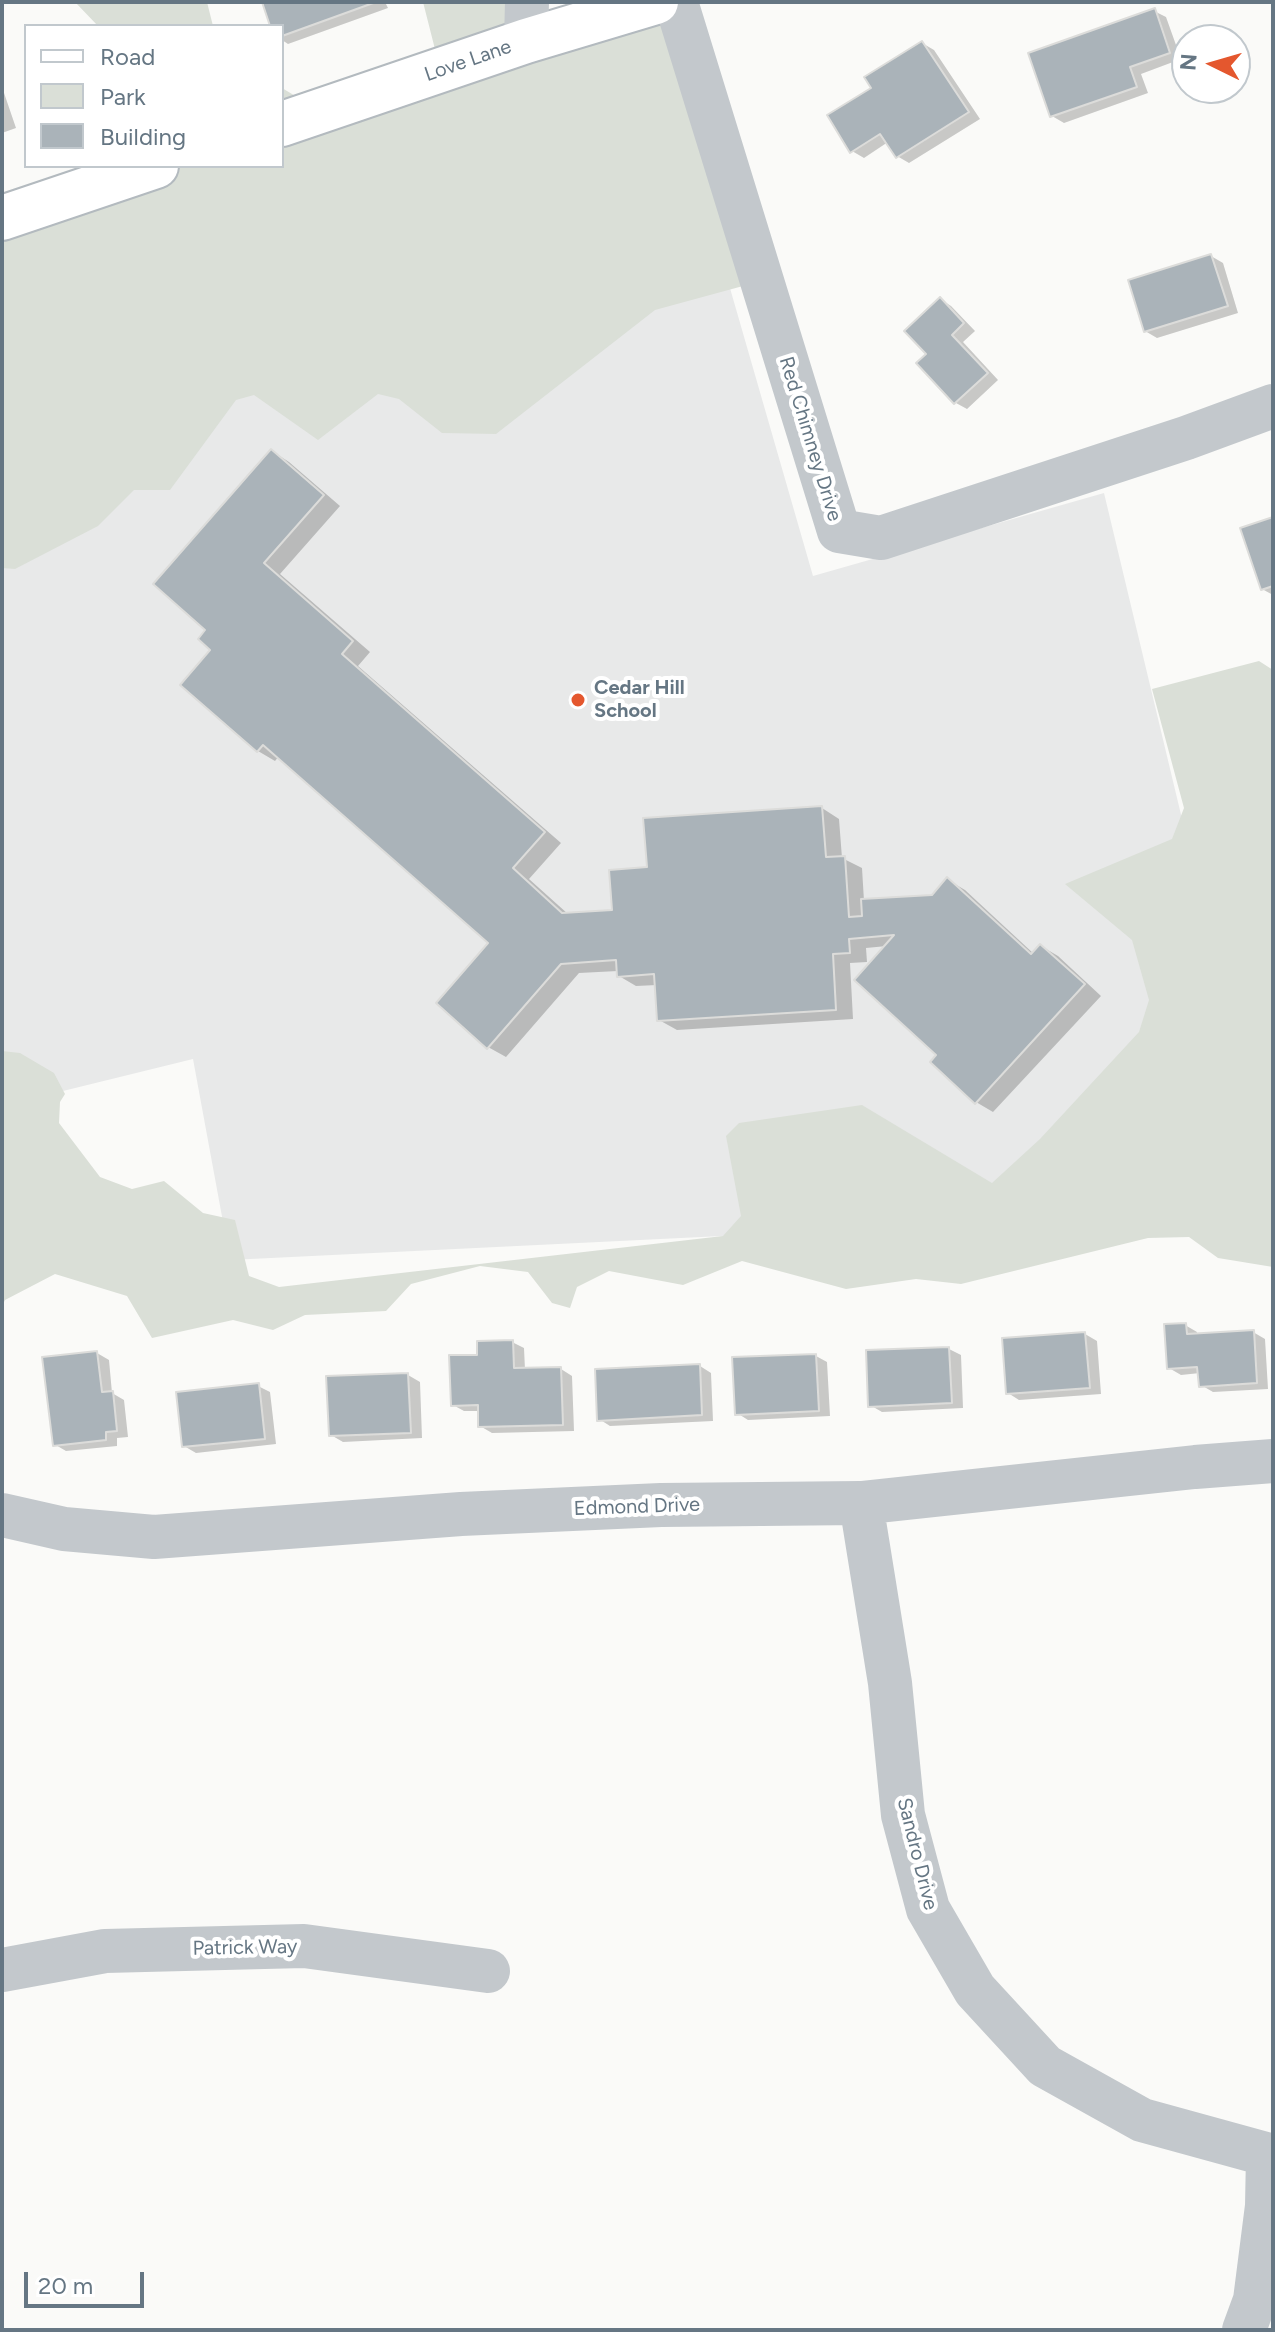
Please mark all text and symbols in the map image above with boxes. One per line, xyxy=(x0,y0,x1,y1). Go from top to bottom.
legend xyxy=(24,24,284,168)
north arrow xyxy=(1171,24,1251,104)
street label: Love Lane xyxy=(421,35,515,87)
text: Road xyxy=(100,42,155,71)
text: N xyxy=(1174,52,1203,72)
text: Park xyxy=(100,82,146,111)
text: Building xyxy=(100,122,186,151)
street label: Red Chimney Drive xyxy=(774,354,846,524)
place label: Cedar Hill School xyxy=(594,676,685,723)
marker: Cedar Hill School xyxy=(569,691,587,709)
street label: Edmond Drive xyxy=(573,1493,701,1521)
street label: Sandro Drive xyxy=(891,1795,943,1913)
street label: Patrick Way xyxy=(192,1935,298,1961)
scale bar xyxy=(28,2256,148,2306)
text: 20 m xyxy=(38,2271,93,2300)

